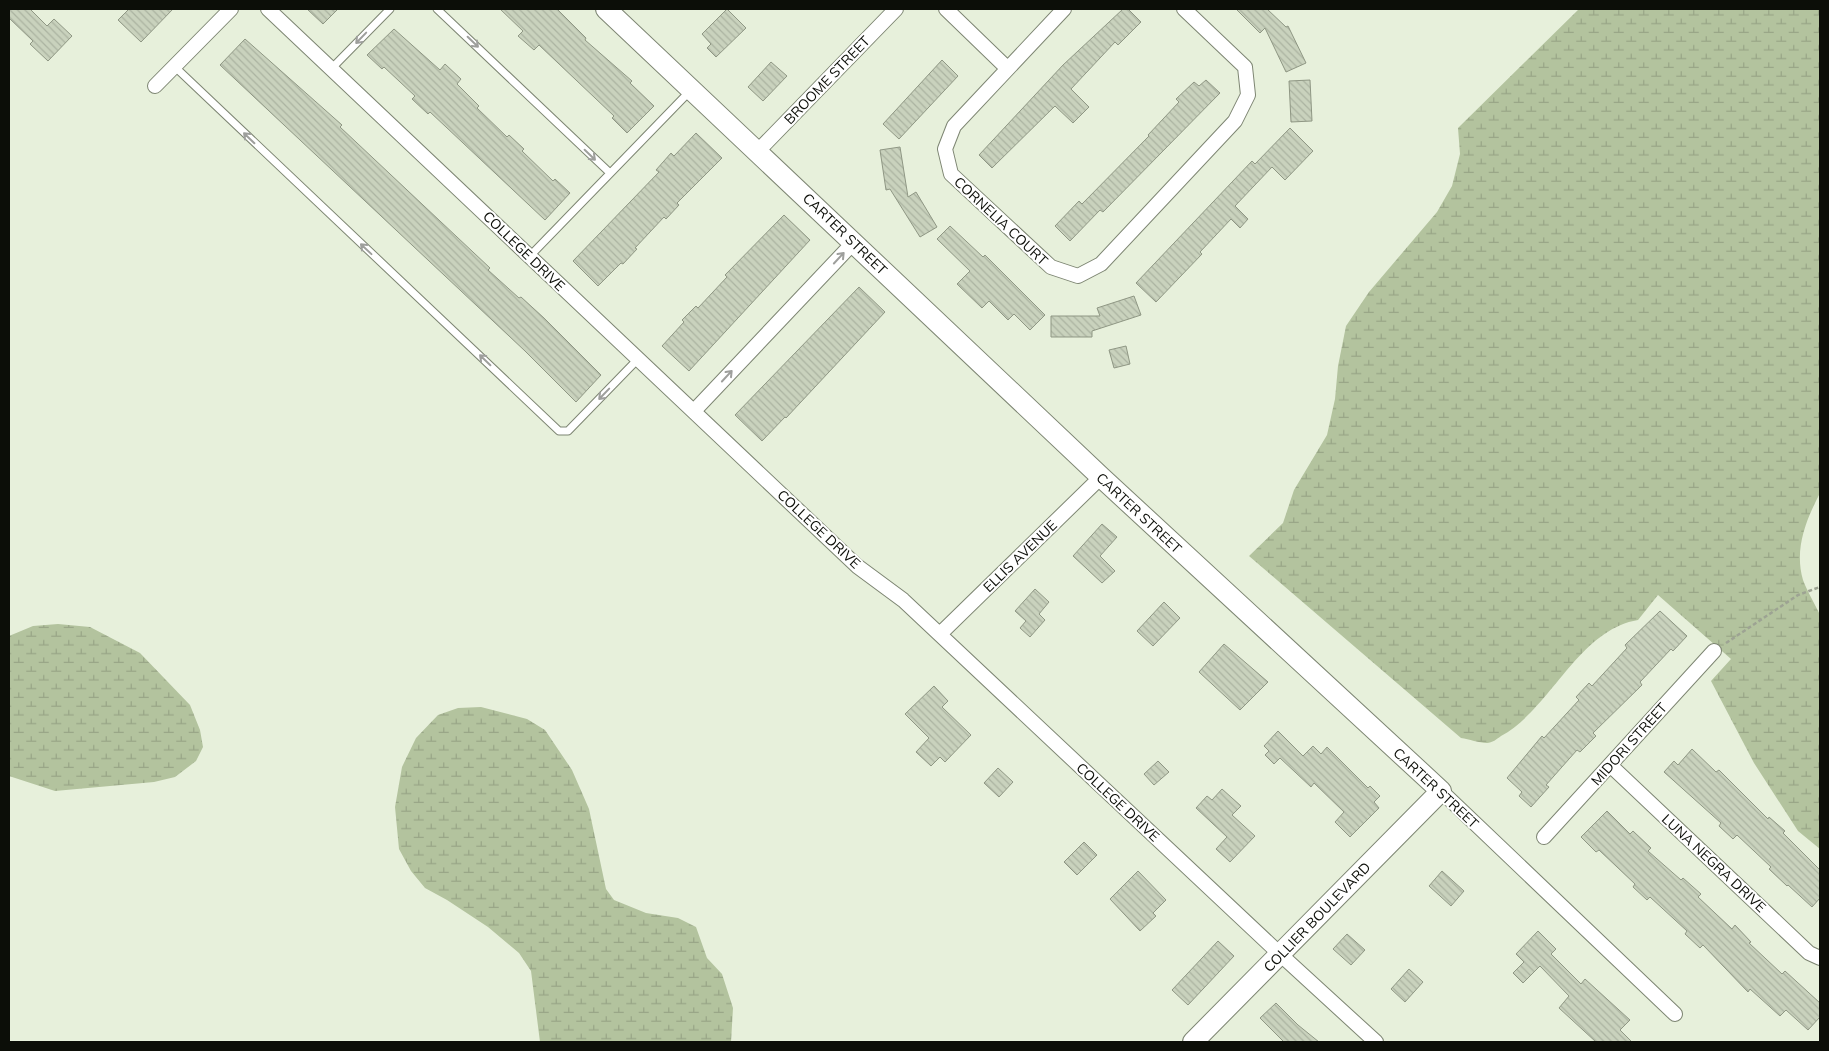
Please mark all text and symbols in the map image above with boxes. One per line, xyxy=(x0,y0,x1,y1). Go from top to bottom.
one-way arrow xyxy=(355,32,367,45)
street label: BROOME STREET xyxy=(780,32,874,128)
one-way arrow xyxy=(466,36,479,48)
one-way arrow xyxy=(243,132,255,144)
one-way arrow xyxy=(584,148,596,160)
street label: CORNELIA COURT xyxy=(950,173,1052,269)
street label: CARTER STREET xyxy=(799,189,891,279)
street label: COLLEGE DRIVE xyxy=(479,207,569,295)
one-way arrow xyxy=(360,243,373,255)
one-way arrow xyxy=(833,252,845,264)
one-way arrow xyxy=(479,354,491,366)
one-way arrow xyxy=(721,370,733,382)
one-way arrow xyxy=(598,388,610,401)
street label: CARTER STREET xyxy=(1092,469,1186,558)
street label: COLLEGE DRIVE xyxy=(774,486,864,572)
street label: ELLIS AVENUE xyxy=(979,516,1061,596)
street label: MIDORI STREET xyxy=(1587,698,1671,789)
street label: CARTER STREET xyxy=(1389,744,1483,833)
street label: COLLEGE DRIVE xyxy=(1073,759,1163,845)
street label: LUNA NEGRA DRIVE xyxy=(1658,810,1770,916)
street label: COLLIER BOULEVARD xyxy=(1260,858,1374,976)

